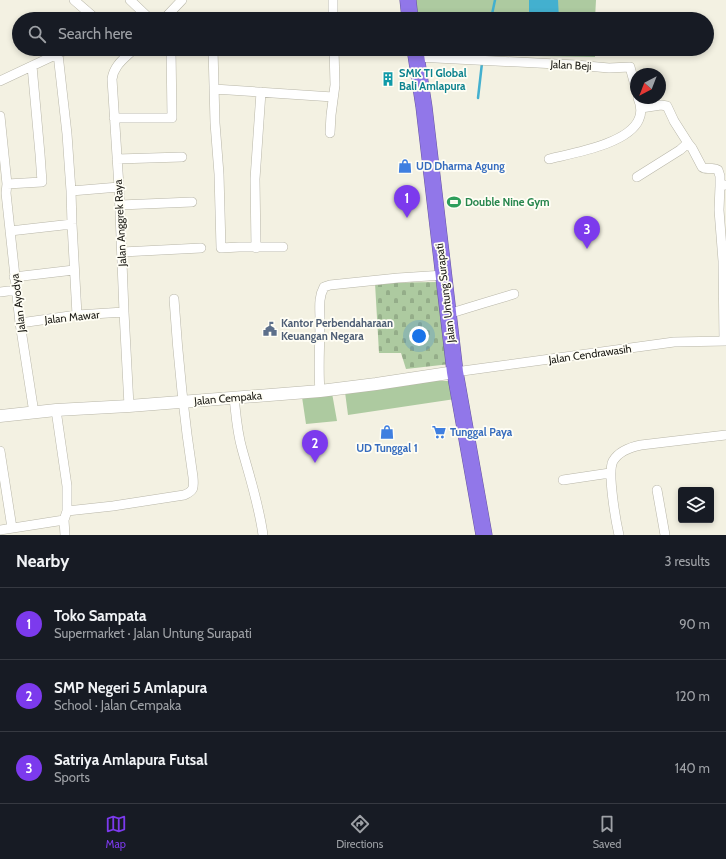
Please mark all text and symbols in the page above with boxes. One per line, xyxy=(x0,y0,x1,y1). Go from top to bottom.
search box xyxy=(12,12,714,56)
icon: search xyxy=(26,23,48,45)
text: Search here xyxy=(58,25,133,43)
street label: Jalan Beji xyxy=(549,57,592,73)
place label: SMK TI Global Bali Amlapura xyxy=(399,66,467,93)
north arrow xyxy=(630,68,666,104)
building icon: SMK TI Global Bali Amlapura xyxy=(380,71,396,87)
shop icon: UD Dharma Agung xyxy=(397,158,413,174)
place label: UD Dharma Agung xyxy=(416,159,505,173)
street label: Jalan Anggrek Raya xyxy=(111,178,129,268)
pin: 1 xyxy=(394,185,420,218)
sports icon: Double Nine Gym xyxy=(446,194,462,210)
place label: Double Nine Gym xyxy=(465,195,550,209)
pin: 3 xyxy=(574,216,600,249)
street label: Jalan Untung Surapati xyxy=(432,242,458,344)
street label: Jalan Ayodya xyxy=(7,272,29,334)
street label: Jalan Mawar xyxy=(43,307,101,327)
place label: Kantor Perbendaharaan Keuangan Negara xyxy=(281,316,393,343)
public building icon: Kantor Perbendaharaan Keuangan Negara xyxy=(262,321,278,337)
your location xyxy=(409,326,429,346)
street label: Jalan Cendrawasih xyxy=(547,341,632,367)
street label: Jalan Cempaka xyxy=(193,388,263,408)
shop icon: UD Tunggal 1 xyxy=(379,424,395,440)
supermarket icon: Tunggal Paya xyxy=(431,424,447,440)
place label: Tunggal Paya xyxy=(450,425,513,439)
pin: 2 xyxy=(302,430,328,463)
place label: UD Tunggal 1 xyxy=(356,441,418,455)
map controls xyxy=(678,487,714,523)
button: layers xyxy=(678,487,714,523)
text: Nearby xyxy=(16,551,69,571)
text: 3 results xyxy=(664,553,710,569)
text: Toko Sampata xyxy=(54,607,146,625)
text: 1 xyxy=(27,616,31,632)
text: 90 m xyxy=(679,616,710,632)
text: Supermarket · Jalan Untung Surapati xyxy=(54,625,252,641)
text: SMP Negeri 5 Amlapura xyxy=(54,679,207,697)
text: 2 xyxy=(26,688,32,704)
text: 120 m xyxy=(676,688,710,704)
text: School · Jalan Cempaka xyxy=(54,697,181,713)
text: Satriya Amlapura Futsal xyxy=(54,751,208,769)
text: 3 xyxy=(25,760,33,776)
text: 140 m xyxy=(675,760,710,776)
text: Sports xyxy=(54,769,90,785)
tab: Map xyxy=(105,813,127,851)
tab: Directions xyxy=(336,813,383,851)
tab: Saved xyxy=(593,813,621,851)

